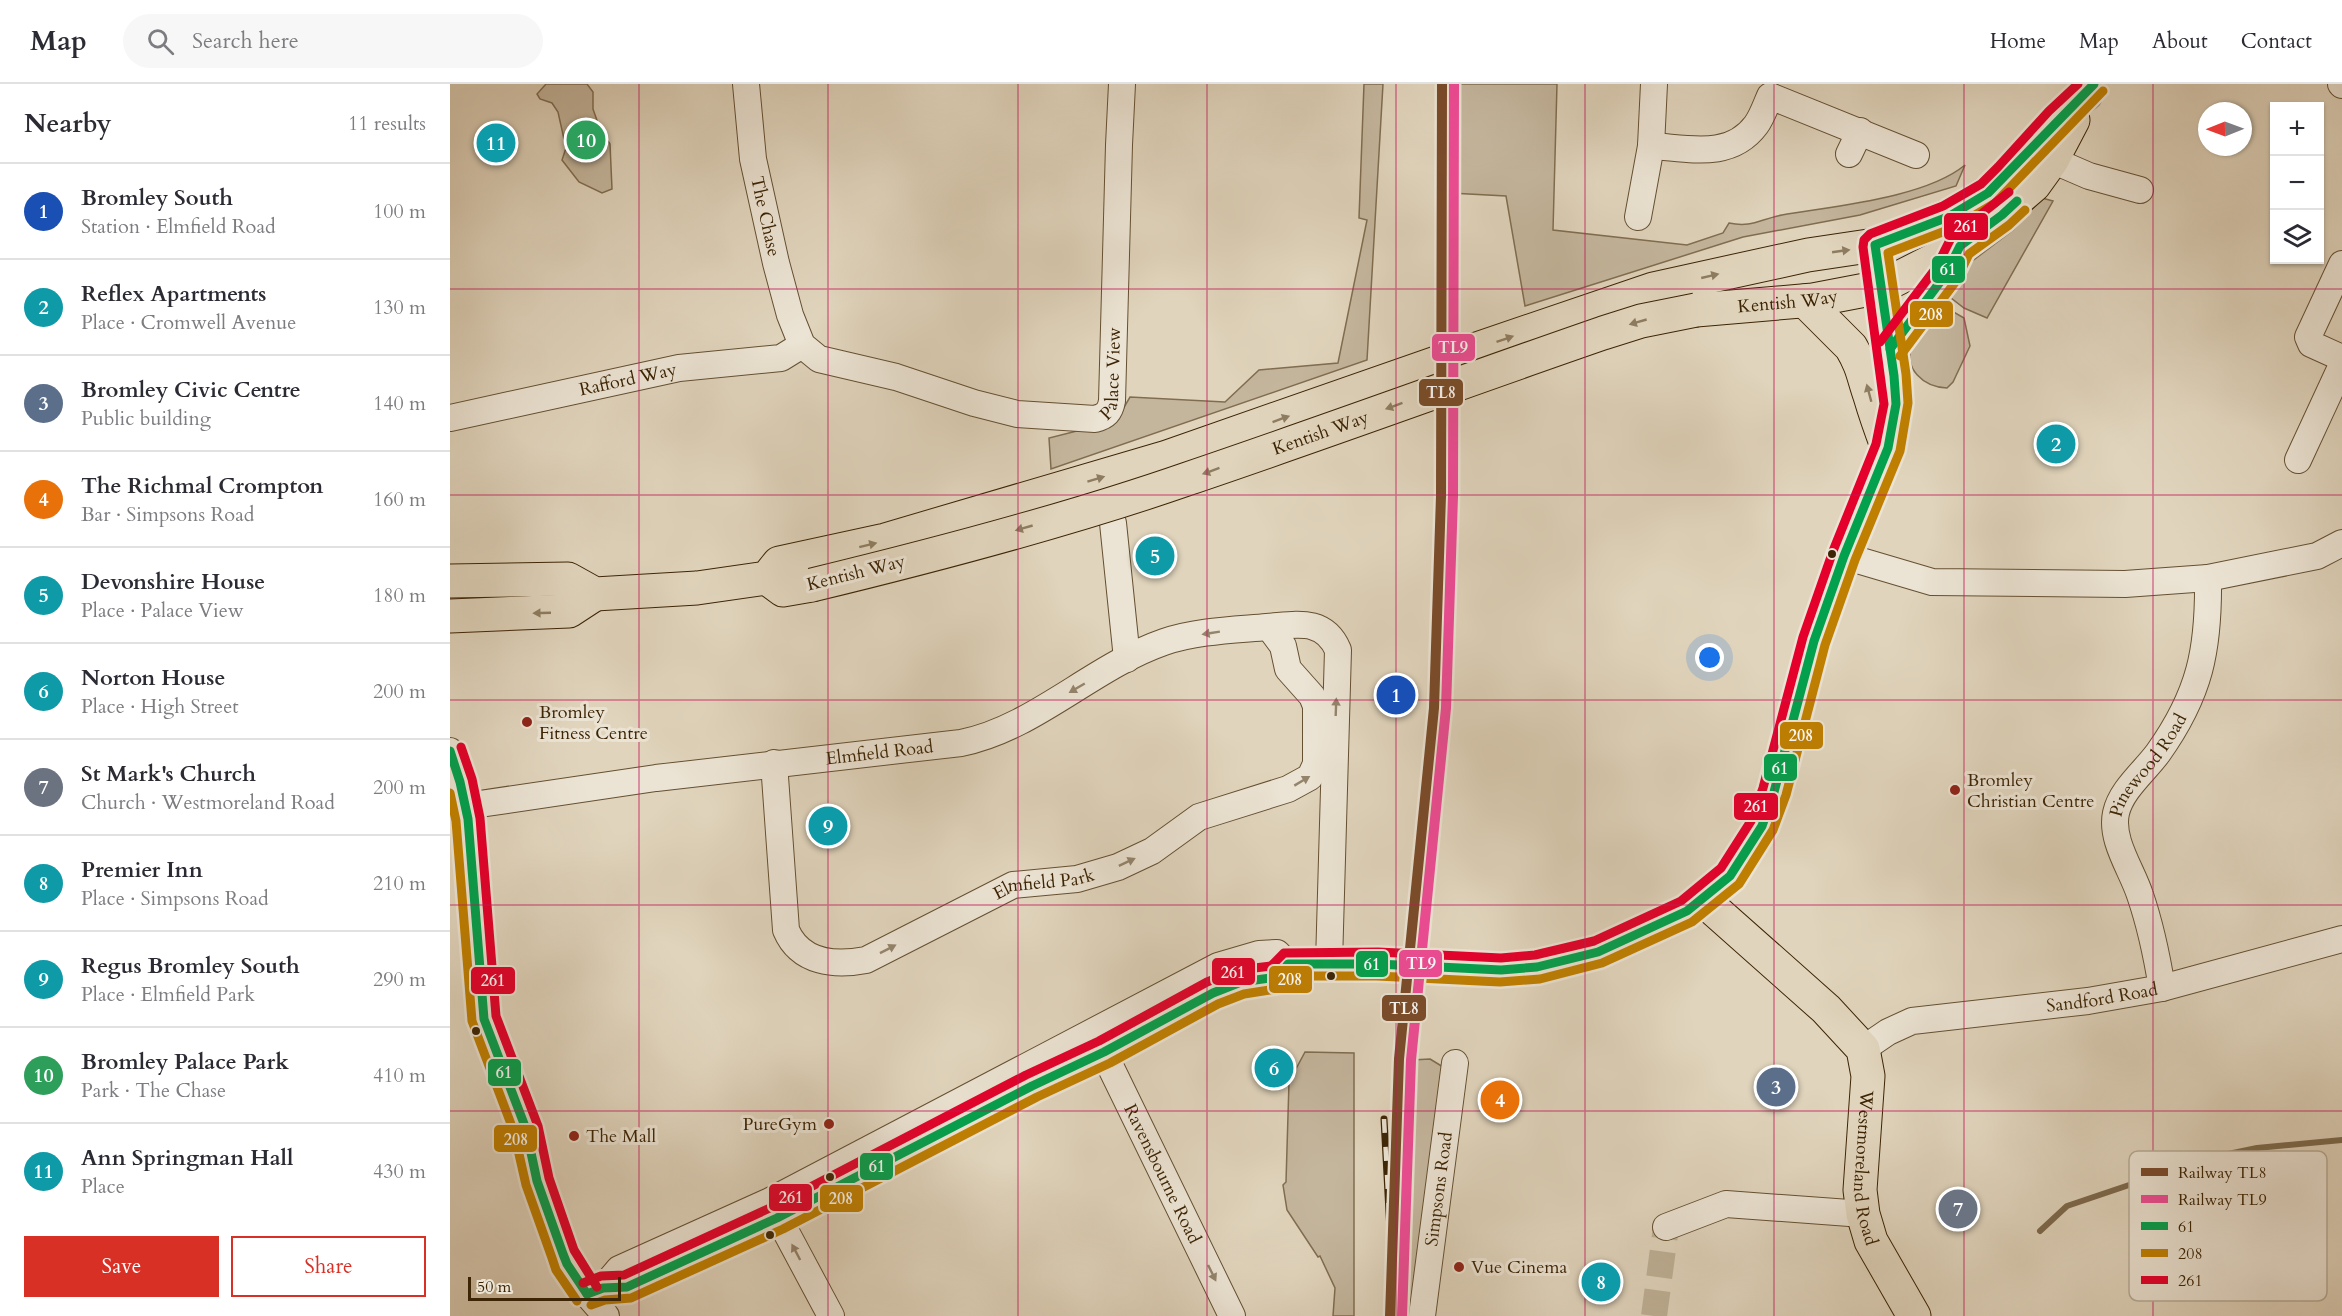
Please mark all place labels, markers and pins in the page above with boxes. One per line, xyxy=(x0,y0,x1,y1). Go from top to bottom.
pin: 10 xyxy=(566,118,606,162)
pin: 11 xyxy=(476,120,516,166)
pin: 2 xyxy=(2036,422,2076,466)
pin: 5 xyxy=(1136,534,1174,578)
unlabelled marker xyxy=(1826,548,1838,560)
pin: 1 xyxy=(1376,672,1416,718)
place label: Bromley Fitness Centre xyxy=(539,700,648,746)
marker: Bromley Fitness Centre xyxy=(520,715,534,729)
place label: Bromley Christian Centre xyxy=(1967,768,2094,814)
marker: Bromley Christian Centre xyxy=(1948,783,1962,797)
pin: 9 xyxy=(808,804,848,848)
unlabelled marker xyxy=(1325,970,1337,982)
unlabelled marker xyxy=(470,1025,482,1037)
pin: 6 xyxy=(1254,1046,1294,1090)
pin: 3 xyxy=(1756,1064,1796,1110)
pin: 4 xyxy=(1480,1078,1520,1122)
place label: PureGym xyxy=(743,1112,818,1137)
marker: PureGym xyxy=(822,1117,836,1131)
place label: The Mall xyxy=(586,1124,656,1149)
marker: The Mall xyxy=(567,1129,581,1143)
unlabelled marker xyxy=(824,1171,836,1183)
pin: 7 xyxy=(1938,1186,1978,1232)
unlabelled marker xyxy=(764,1229,776,1241)
place label: Vue Cinema xyxy=(1471,1255,1568,1280)
marker: Vue Cinema xyxy=(1452,1260,1466,1274)
pin: 8 xyxy=(1582,1260,1620,1304)

